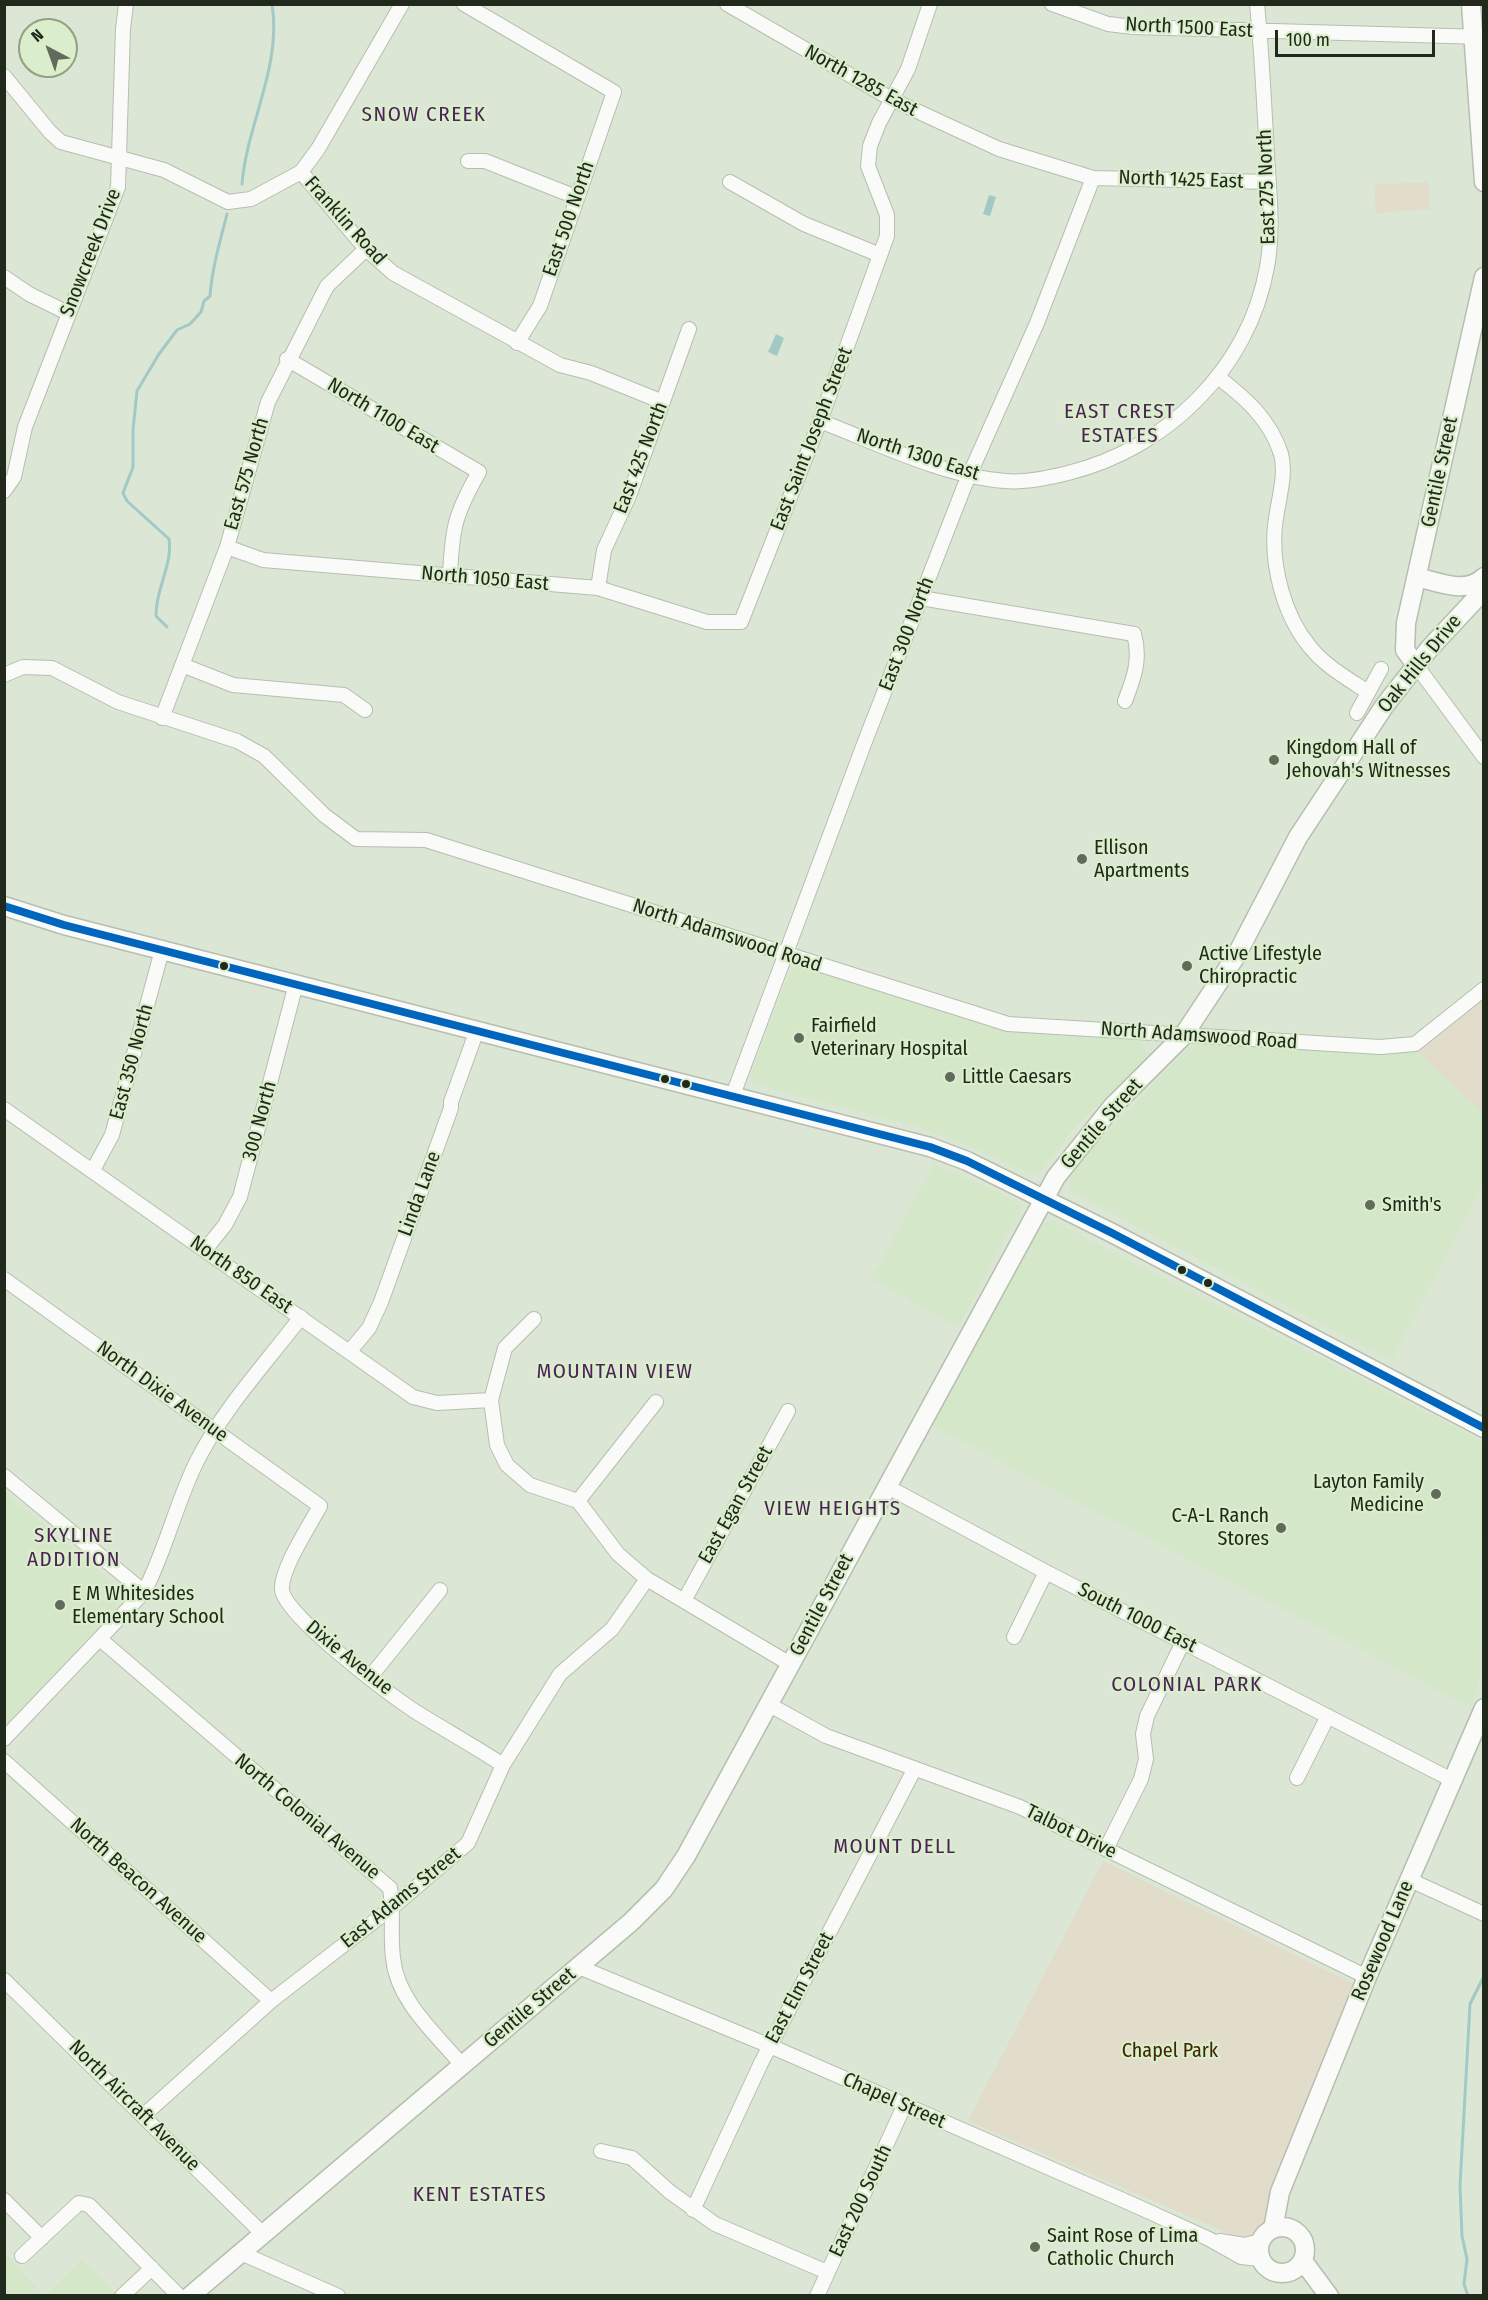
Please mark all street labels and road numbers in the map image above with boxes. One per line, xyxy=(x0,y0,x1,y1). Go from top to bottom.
street label: North 1500 East xyxy=(1125,13,1253,43)
street label: North 1285 East xyxy=(800,40,922,122)
street label: East 275 North xyxy=(1253,129,1281,245)
street label: East 500 North xyxy=(538,158,600,280)
street label: North 1425 East xyxy=(1118,166,1244,194)
street label: Franklin Road xyxy=(299,172,391,270)
street label: Snowcreek Drive xyxy=(56,186,126,320)
street label: East Saint Joseph Street xyxy=(766,344,858,534)
street label: North 1100 East xyxy=(323,373,443,459)
street label: East 425 North xyxy=(609,399,673,517)
street label: East 575 North xyxy=(220,415,274,533)
street label: Gentile Street xyxy=(1417,415,1463,529)
street label: North 1300 East xyxy=(854,424,982,486)
street label: North 1050 East xyxy=(420,561,550,597)
street label: East 300 North xyxy=(874,574,940,694)
street label: Oak Hills Drive xyxy=(1373,610,1467,718)
street label: North Adamswood Road xyxy=(629,894,825,978)
street label: East 350 North xyxy=(105,1002,159,1122)
street label: North Adamswood Road xyxy=(1100,1017,1298,1055)
street label: Gentile Street xyxy=(1056,1074,1148,1174)
street label: 300 North xyxy=(238,1079,282,1163)
street label: Linda Lane xyxy=(394,1148,446,1240)
street label: North 850 East xyxy=(185,1231,297,1319)
street label: North Dixie Avenue xyxy=(92,1336,232,1448)
street label: East Egan Street xyxy=(694,1442,778,1568)
street label: Gentile Street xyxy=(785,1550,859,1660)
street label: South 1000 East xyxy=(1073,1578,1201,1658)
street label: Dixie Avenue xyxy=(301,1616,397,1700)
street label: North Colonial Avenue xyxy=(229,1749,385,1885)
street label: Talbot Drive xyxy=(1022,1800,1120,1864)
street label: North Beacon Avenue xyxy=(65,1813,211,1949)
street label: East Adams Street xyxy=(336,1842,466,1954)
street label: Rosewood Lane xyxy=(1347,1877,1419,2005)
street label: East Elm Street xyxy=(761,1928,839,2048)
street label: Gentile Street xyxy=(479,1963,581,2053)
street label: North Aircraft Avenue xyxy=(63,2035,205,2177)
street label: Chapel Street xyxy=(839,2068,949,2134)
street label: East 200 South xyxy=(825,2141,897,2261)

